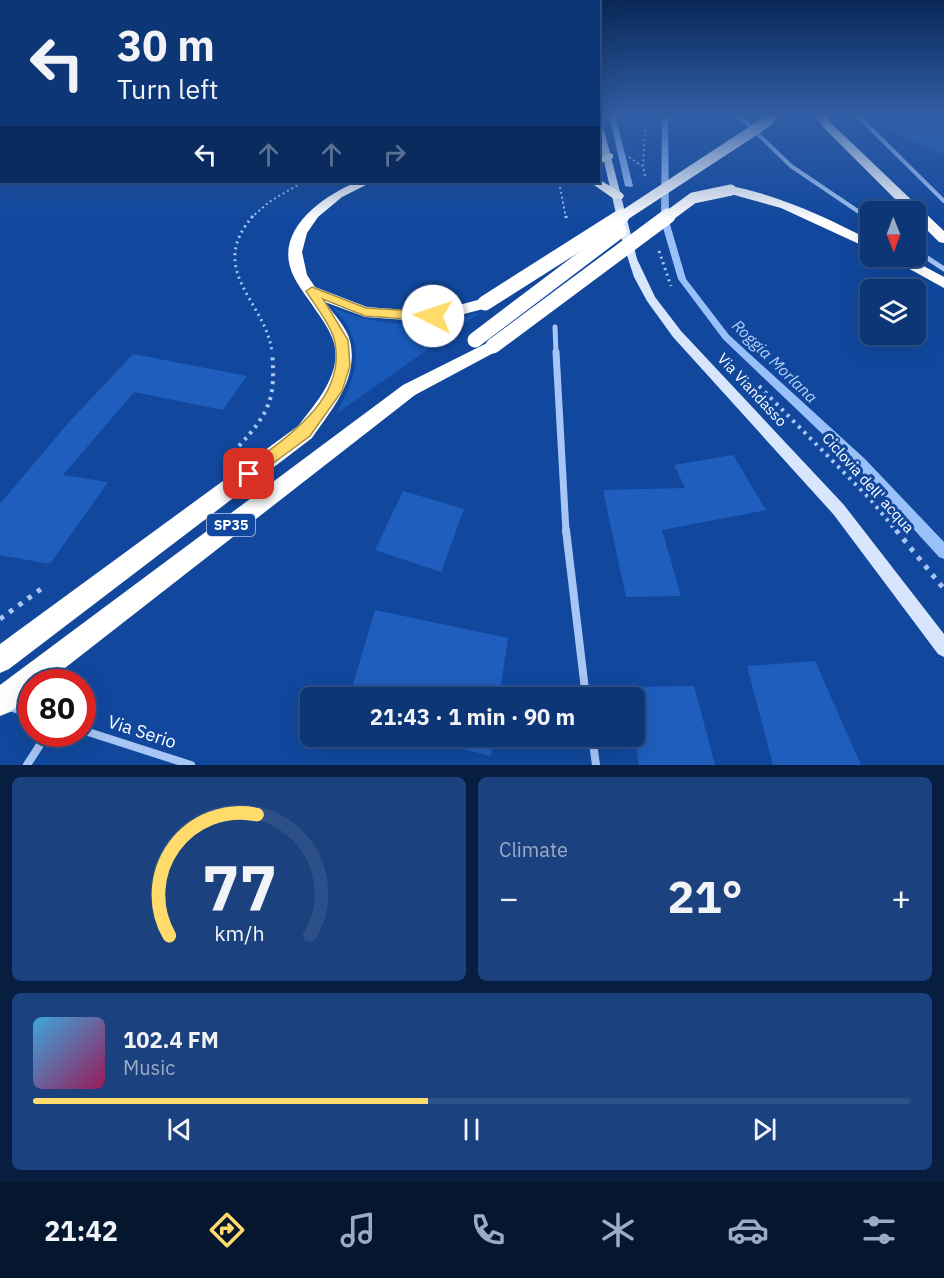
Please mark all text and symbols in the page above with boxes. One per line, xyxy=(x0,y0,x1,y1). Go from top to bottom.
text: 30 m xyxy=(117,18,215,73)
icon: left xyxy=(18,24,96,102)
text: Turn left xyxy=(117,71,218,106)
icon: left xyxy=(189,138,222,171)
icon: ahead xyxy=(252,138,285,171)
icon: ahead xyxy=(315,138,348,171)
icon: right xyxy=(378,138,411,171)
north arrow xyxy=(860,201,926,267)
map controls xyxy=(860,201,926,345)
button: layers xyxy=(860,279,926,345)
position arrow xyxy=(401,284,465,348)
water label: Roggia Morlana xyxy=(728,315,822,407)
street label: Via Viandasso xyxy=(714,349,791,430)
street label: Ciclovia dell' acqua xyxy=(818,429,918,537)
pin xyxy=(223,448,274,499)
icon: arrive xyxy=(232,457,265,490)
road number: SP35 xyxy=(207,514,255,536)
speed limit sign: 80 xyxy=(18,669,96,747)
text: 21:43 · 1 min · 90 m xyxy=(370,702,575,731)
street label: Via Serio xyxy=(105,710,179,753)
text: Climate xyxy=(499,836,568,863)
text: 77 xyxy=(202,846,276,927)
text: 21° xyxy=(667,867,743,925)
text: − xyxy=(499,876,519,919)
text: + xyxy=(891,876,911,919)
text: km/h xyxy=(214,919,264,947)
text: 102.4 FM xyxy=(123,1025,219,1054)
text: Music xyxy=(123,1054,175,1081)
icon: previous xyxy=(163,1113,196,1146)
icon: pause xyxy=(455,1113,488,1146)
icon: next xyxy=(748,1113,781,1146)
icon: directions xyxy=(206,1209,248,1251)
icon: music xyxy=(337,1209,379,1251)
icon: phone xyxy=(467,1209,509,1251)
icon: climate xyxy=(597,1209,639,1251)
icon: car xyxy=(727,1209,769,1251)
icon: filters xyxy=(858,1209,900,1251)
text: 21:42 xyxy=(44,1213,118,1248)

